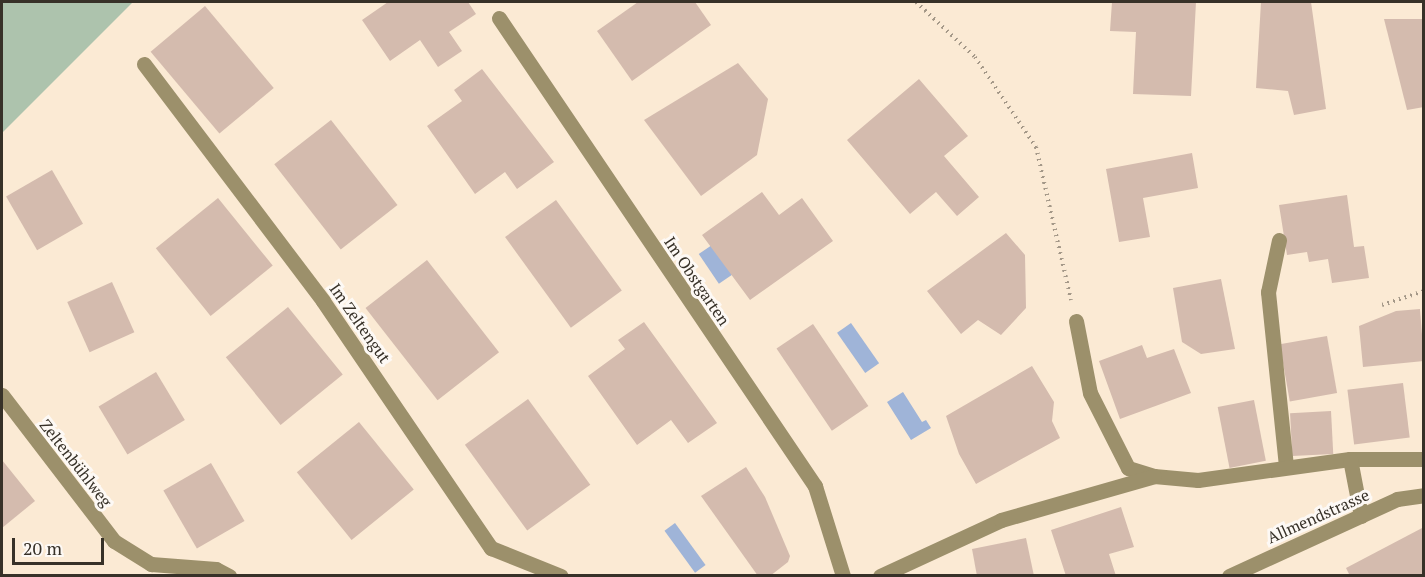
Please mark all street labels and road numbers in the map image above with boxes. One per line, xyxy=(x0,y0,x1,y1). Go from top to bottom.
street label: Im Obstgarten xyxy=(660,233,734,329)
street label: Im Zeltengut xyxy=(326,280,394,366)
street label: Zeltenbühlweg xyxy=(36,415,116,511)
street label: Allmendstrasse xyxy=(1264,485,1372,547)

